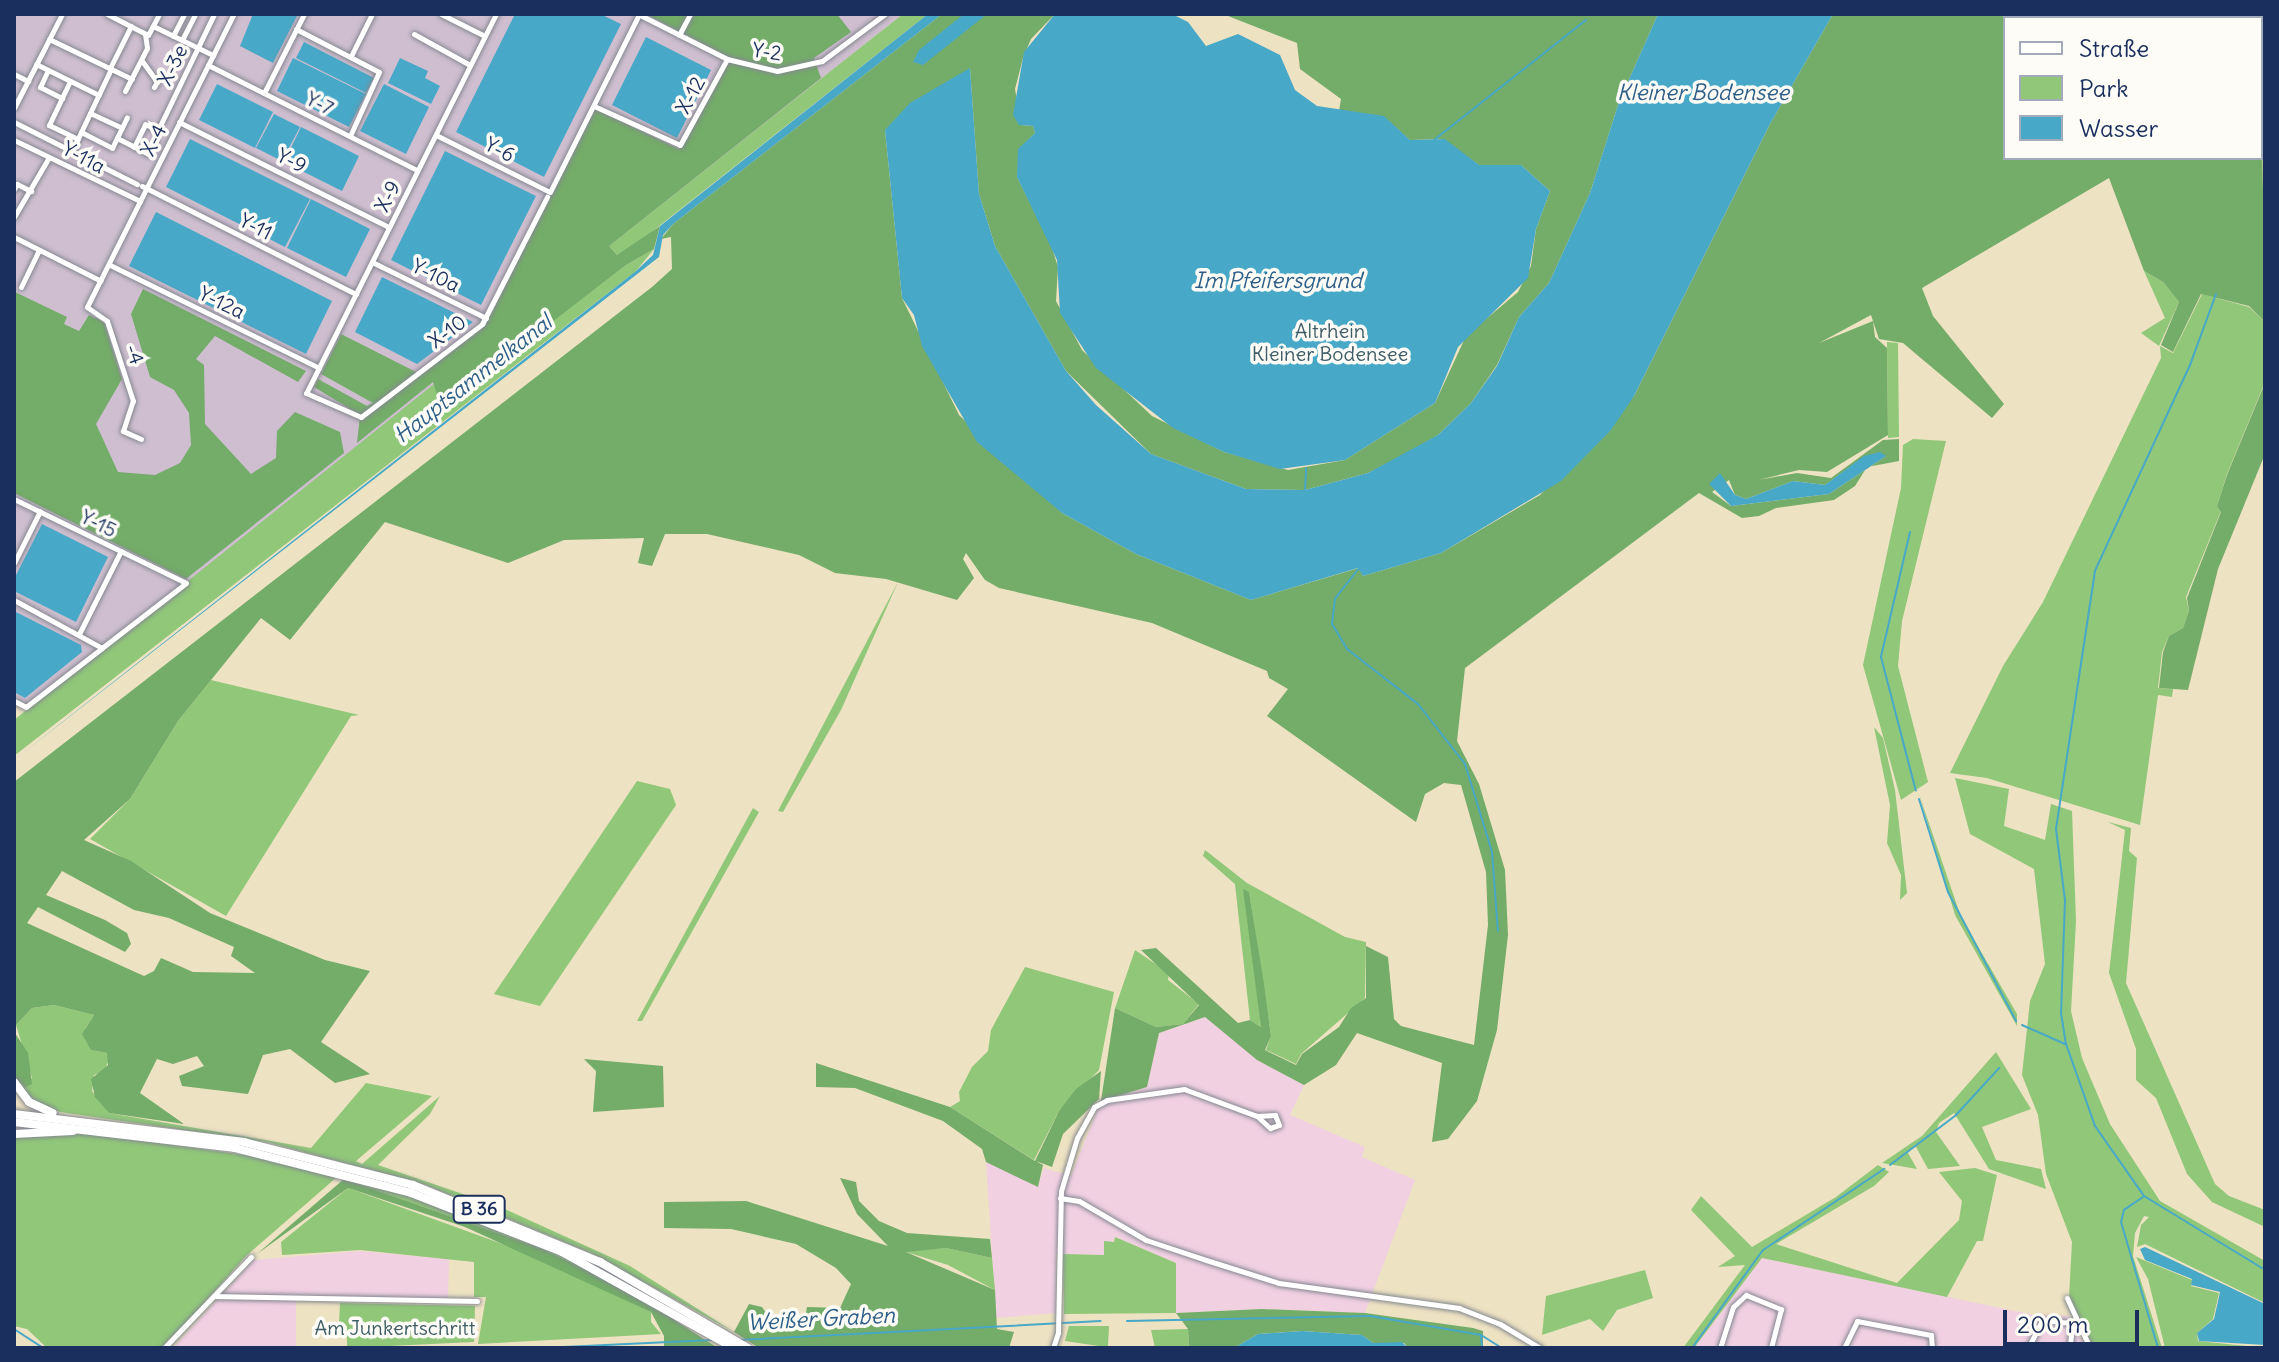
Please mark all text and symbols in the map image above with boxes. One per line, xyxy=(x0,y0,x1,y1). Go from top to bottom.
legend xyxy=(2003,16,2263,160)
text: Straße xyxy=(2079,33,2149,63)
street label: Y-2 xyxy=(751,37,783,65)
street label: X-3e xyxy=(152,41,192,89)
street label: X-12 xyxy=(670,72,710,118)
text: Park xyxy=(2079,73,2129,103)
water label: Kleiner Bodensee xyxy=(1617,80,1789,106)
street label: Y-7 xyxy=(302,86,338,120)
text: Wasser xyxy=(2079,113,2158,143)
street label: X-4 xyxy=(135,120,171,160)
street label: Y-6 xyxy=(481,131,519,167)
street label: Y-11a xyxy=(59,136,109,178)
street label: Y-9 xyxy=(273,143,311,177)
street label: X-9 xyxy=(369,176,405,216)
street label: Y-11 xyxy=(236,208,276,244)
street label: Y-10a xyxy=(408,253,464,297)
water label: Im Pfeifersgrund xyxy=(1194,268,1362,294)
street label: Y-12a xyxy=(195,281,249,323)
water label: Hauptsammelkanal xyxy=(389,309,557,449)
street label: X-10 xyxy=(424,309,470,353)
park label: Altrhein Kleiner Bodensee xyxy=(1252,319,1408,366)
street label: -4 xyxy=(120,341,150,367)
street label: Y-15 xyxy=(77,504,121,542)
road number: B 36 xyxy=(451,1195,507,1223)
scale bar xyxy=(2007,1294,2143,1344)
water label: Weißer Graben xyxy=(746,1302,896,1336)
text: 200 m xyxy=(2017,1309,2089,1339)
park label: Am Junkertschritt xyxy=(314,1315,476,1339)

